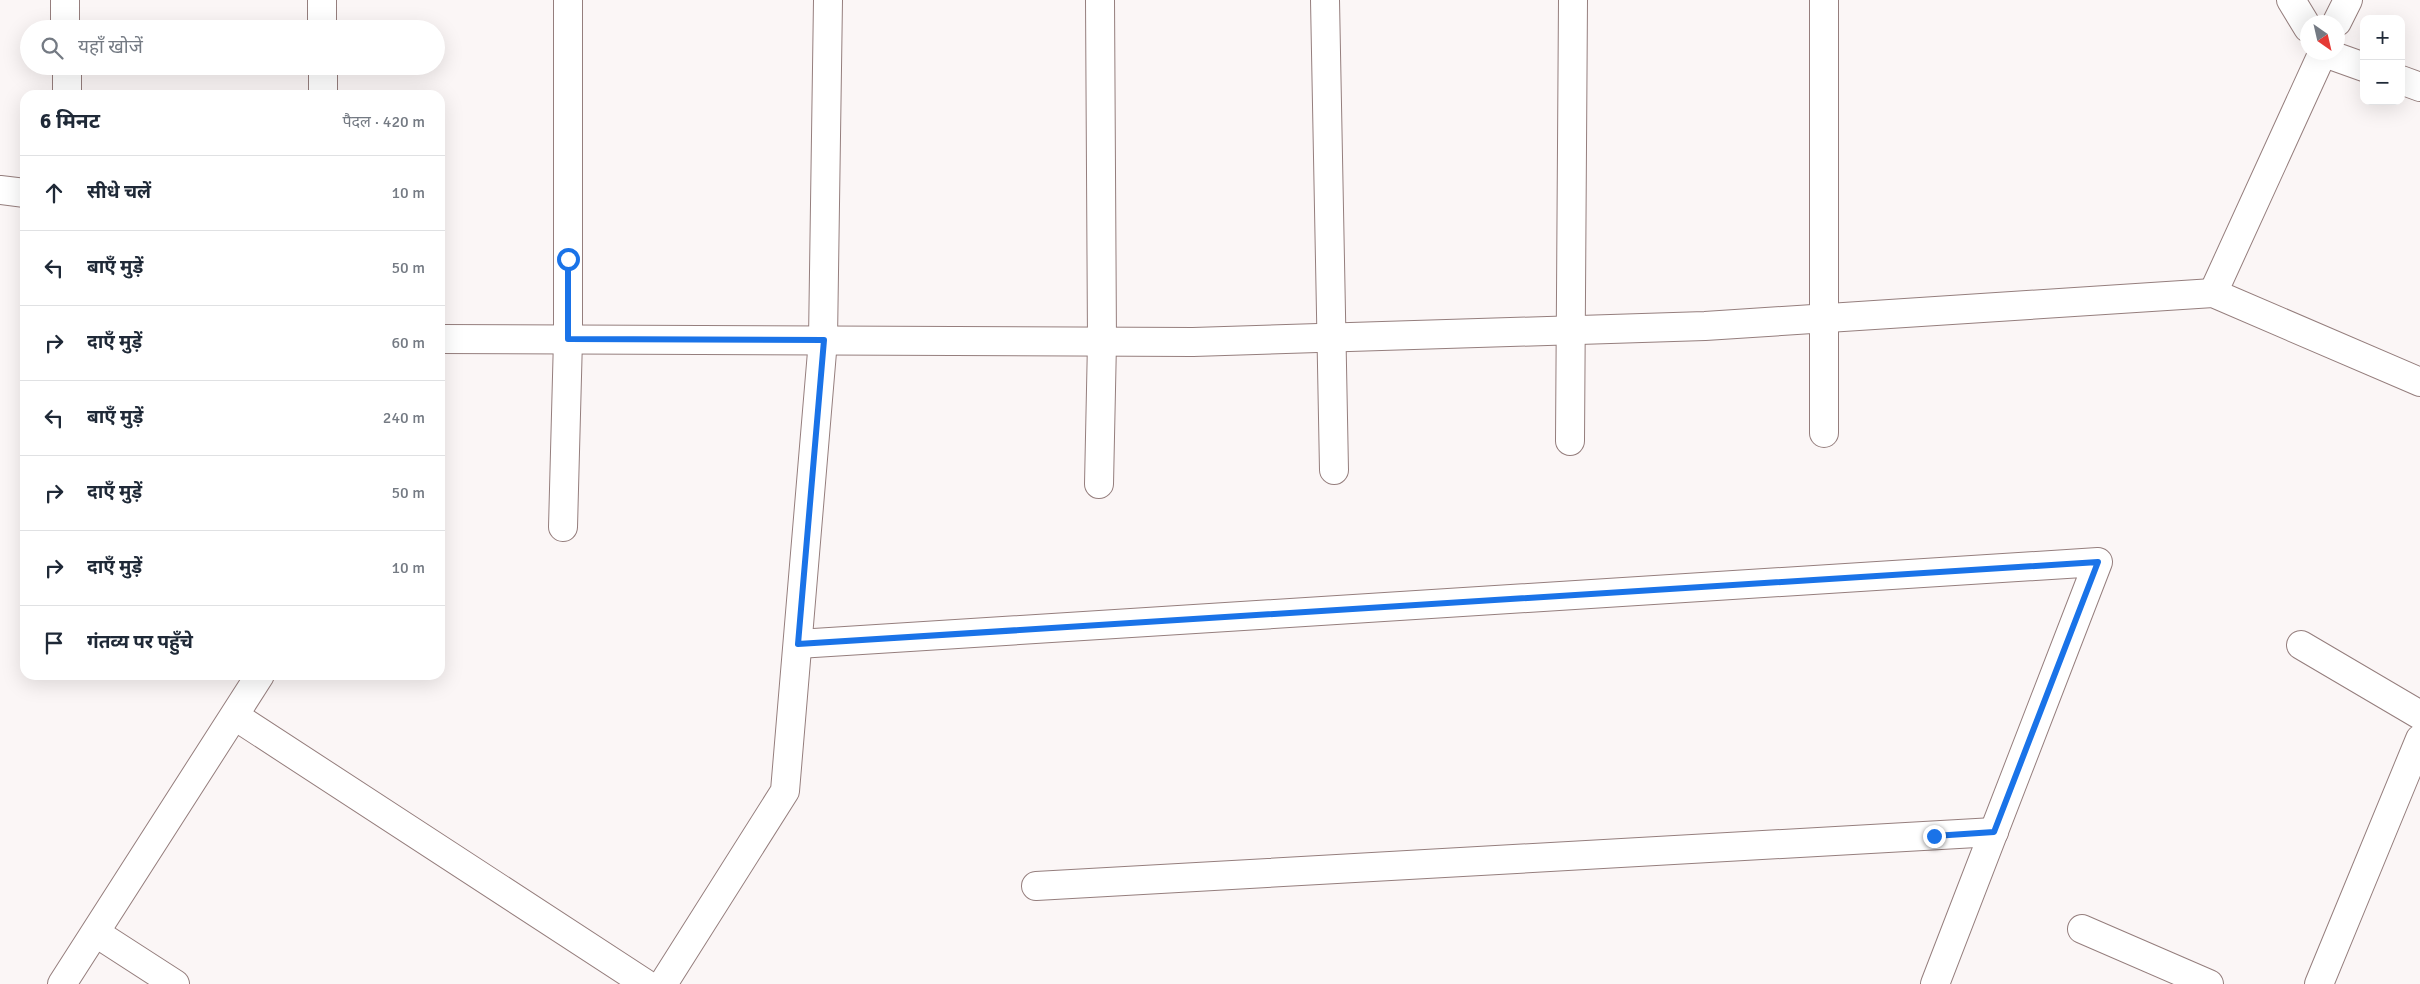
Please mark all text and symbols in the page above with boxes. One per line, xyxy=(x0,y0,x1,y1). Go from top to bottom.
north arrow xyxy=(2300,15,2345,60)
map controls xyxy=(2360,15,2405,105)
button: + xyxy=(2360,15,2405,60)
search box xyxy=(20,20,445,75)
icon: search xyxy=(38,34,66,62)
text: यहाँ खोजें xyxy=(78,35,143,59)
button: − xyxy=(2360,60,2405,105)
text: 6 मिनट xyxy=(40,108,100,134)
text: पैदल · 420 m xyxy=(342,112,425,132)
icon: ahead xyxy=(40,179,68,207)
text: सीधे चलें xyxy=(87,180,151,204)
text: 10 m xyxy=(391,183,425,203)
route start xyxy=(557,248,580,271)
icon: left xyxy=(40,254,68,282)
text: बाएँ मुड़ें xyxy=(87,255,143,279)
text: 50 m xyxy=(391,258,425,278)
icon: right xyxy=(40,329,68,357)
text: दाएँ मुड़ें xyxy=(87,330,142,354)
text: 60 m xyxy=(391,333,425,353)
icon: left xyxy=(40,404,68,432)
text: बाएँ मुड़ें xyxy=(87,405,143,429)
text: 240 m xyxy=(383,408,425,428)
icon: right xyxy=(40,479,68,507)
text: दाएँ मुड़ें xyxy=(87,480,142,504)
text: 50 m xyxy=(391,483,425,503)
icon: right xyxy=(40,554,68,582)
text: दाएँ मुड़ें xyxy=(87,555,142,579)
text: 10 m xyxy=(391,558,425,578)
icon: arrive xyxy=(40,629,68,657)
text: गंतव्य पर पहुँचे xyxy=(87,630,193,654)
route end xyxy=(1923,825,1946,848)

